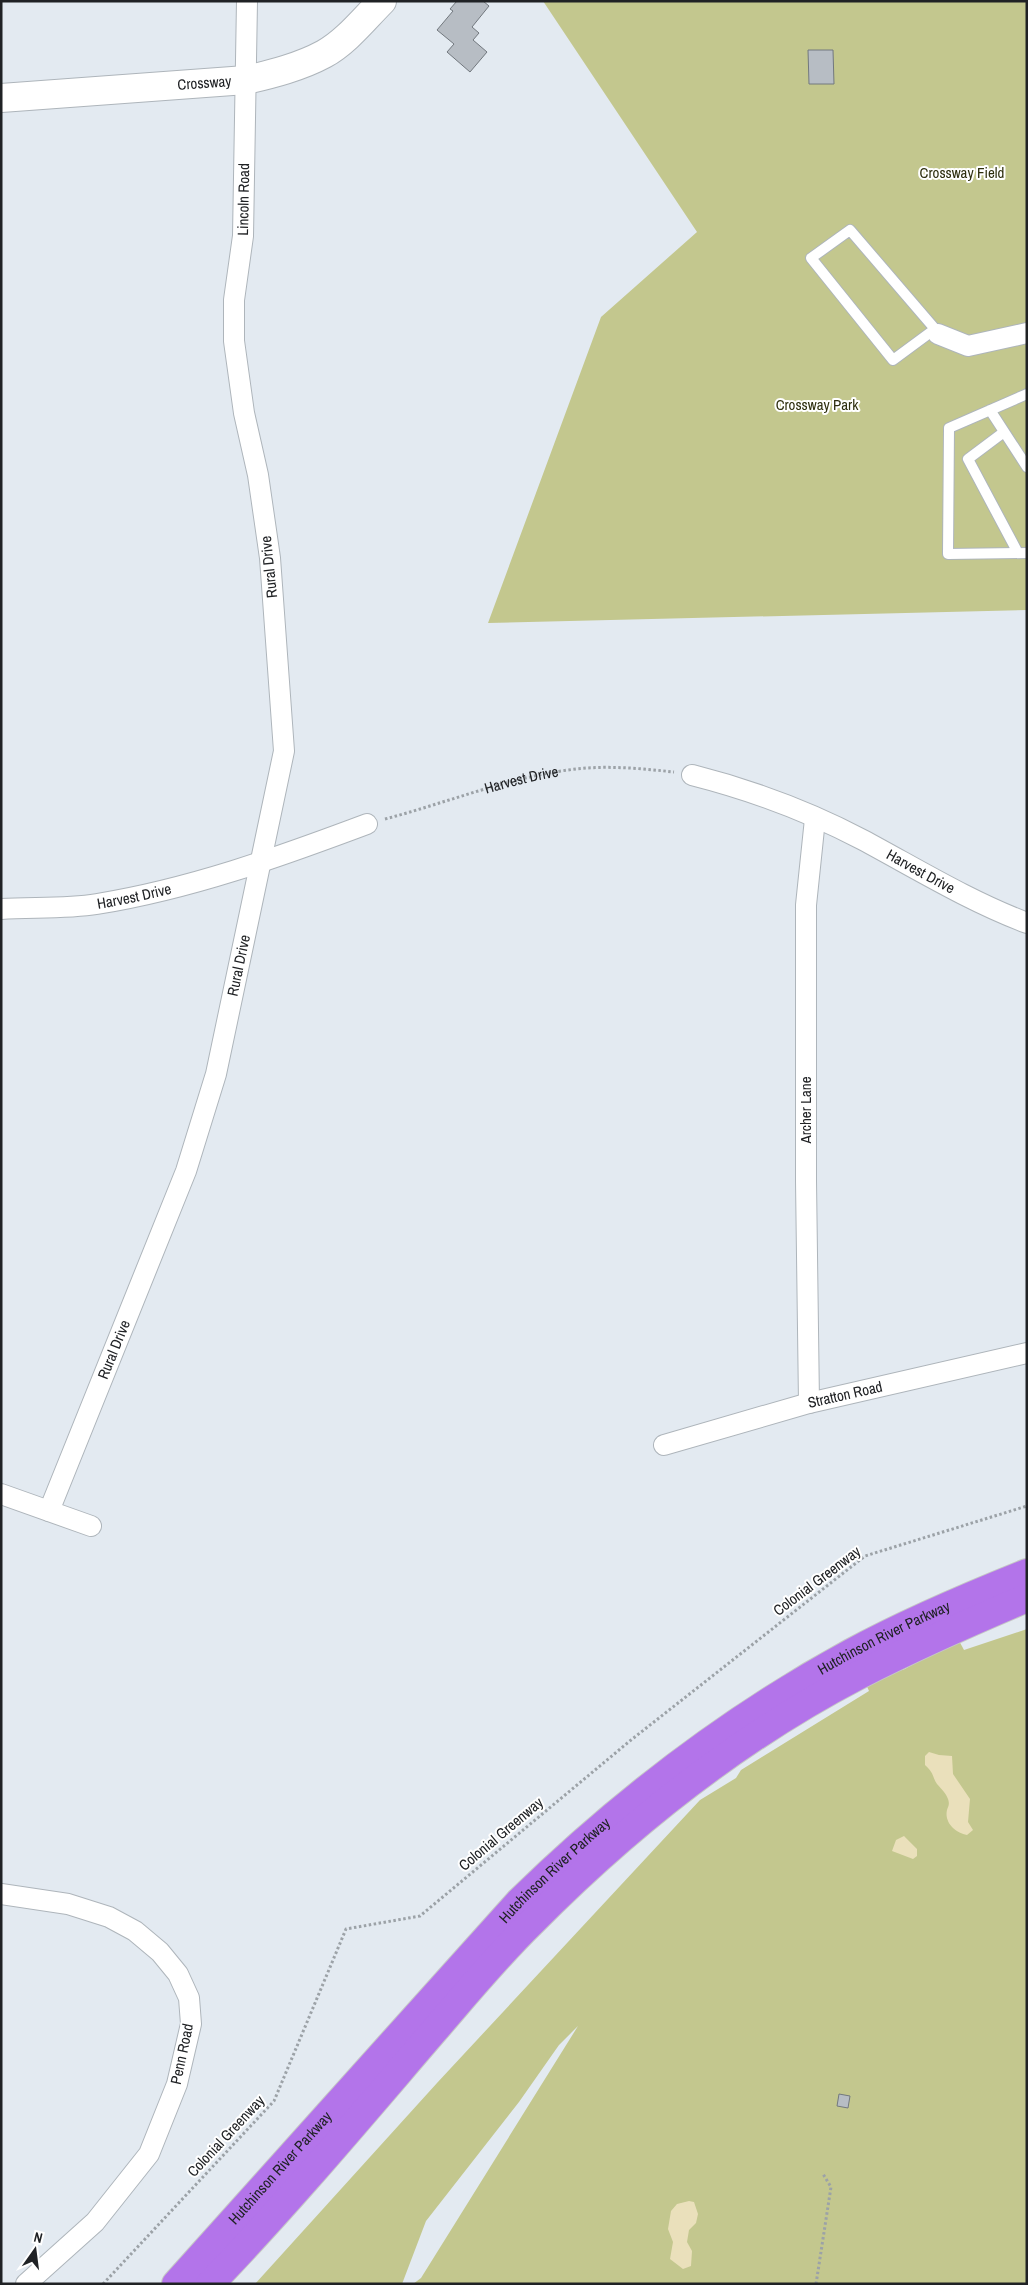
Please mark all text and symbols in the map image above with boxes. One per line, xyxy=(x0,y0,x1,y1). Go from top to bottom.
street label: Crossway xyxy=(177,70,233,95)
park label: Crossway Field xyxy=(920,162,1004,183)
street label: Lincoln Road xyxy=(232,163,254,236)
park label: Crossway Park xyxy=(776,394,859,415)
street label: Rural Drive xyxy=(255,535,282,599)
street label: Harvest Drive xyxy=(482,761,560,799)
street label: Harvest Drive xyxy=(883,844,959,898)
street label: Harvest Drive xyxy=(95,878,173,914)
street label: Rural Drive xyxy=(222,933,255,998)
street label: Archer Lane xyxy=(795,1076,816,1145)
street label: Rural Drive xyxy=(92,1316,135,1382)
street label: Stratton Road xyxy=(806,1376,884,1413)
street label: Colonial Greenway xyxy=(769,1540,865,1620)
street label: Hutchinson River Parkway xyxy=(814,1595,954,1680)
street label: Colonial Greenway xyxy=(454,1791,548,1875)
street label: Hutchinson River Parkway xyxy=(494,1812,615,1927)
street label: Penn Road xyxy=(165,2022,198,2086)
street label: Colonial Greenway xyxy=(182,2090,270,2181)
street label: Hutchinson River Parkway xyxy=(223,2106,337,2229)
north arrow xyxy=(10,2225,60,2275)
text: N xyxy=(32,2228,44,2247)

